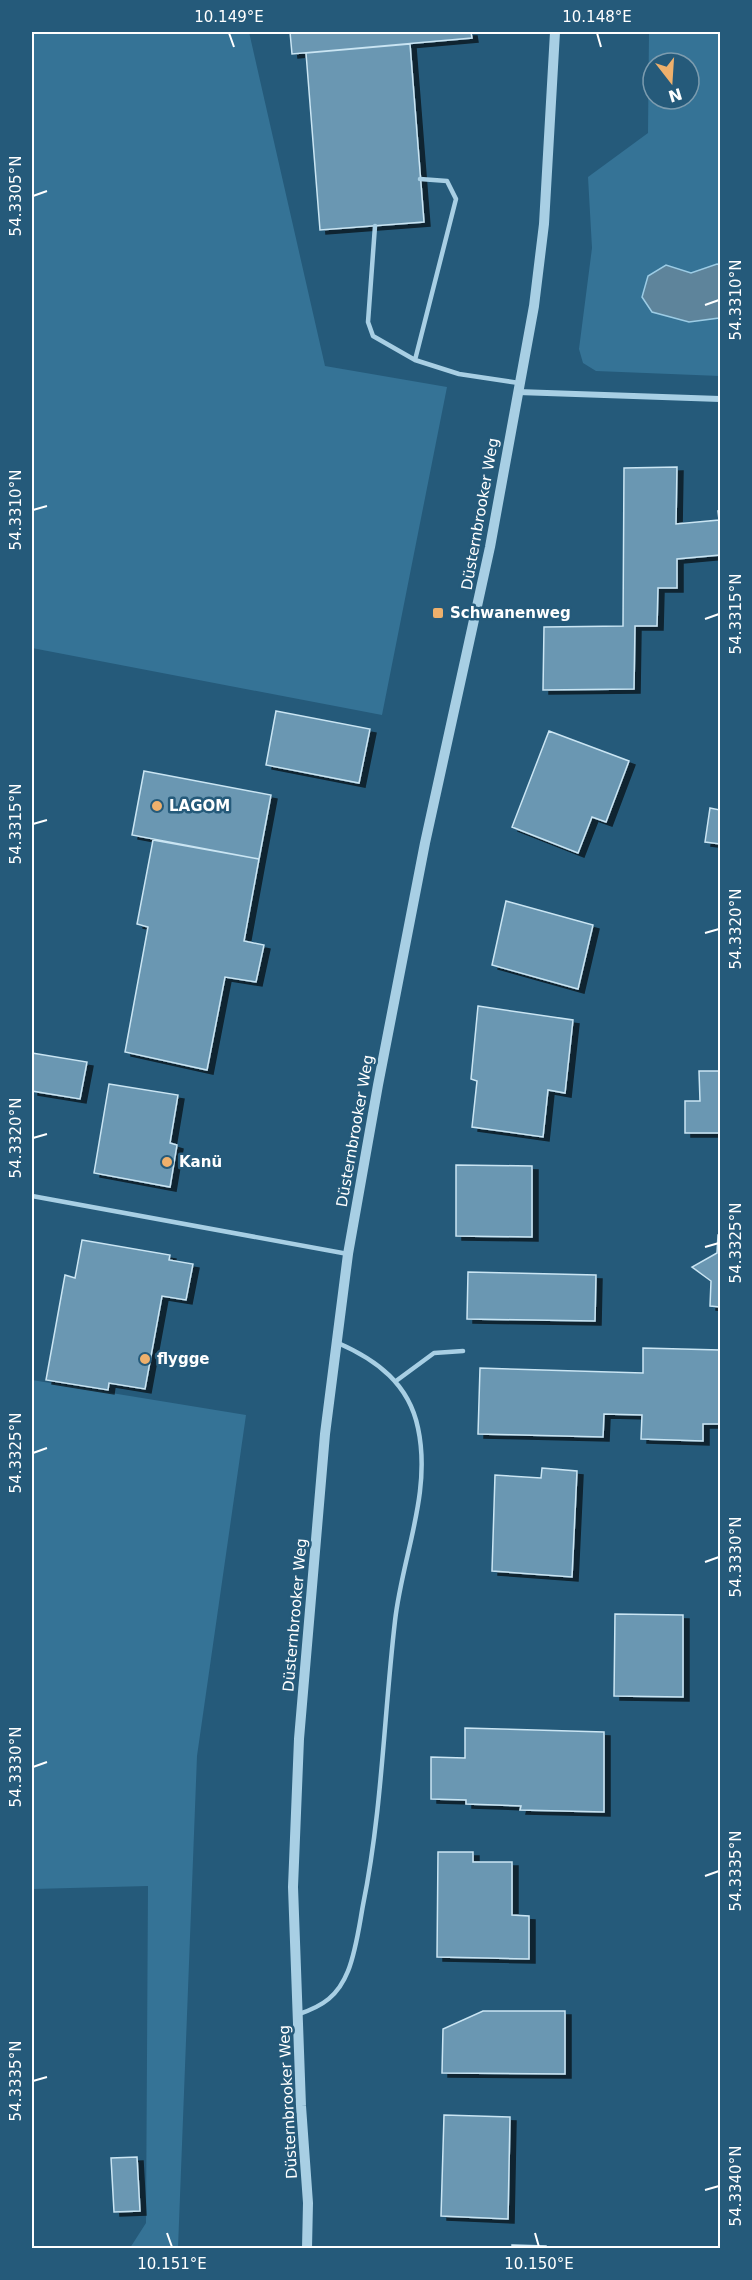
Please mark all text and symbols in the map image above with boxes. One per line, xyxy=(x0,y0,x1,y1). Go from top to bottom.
text: 10.149°E xyxy=(194,8,264,26)
text: 10.148°E xyxy=(562,8,632,26)
north arrow xyxy=(641,51,701,111)
text: N xyxy=(666,84,684,106)
text: 54.3305°N xyxy=(7,156,25,236)
text: 54.3310°N xyxy=(727,260,745,340)
street label: Düsternbrooker Weg xyxy=(458,437,502,591)
text: 54.3310°N xyxy=(7,470,25,550)
text: 54.3315°N xyxy=(727,574,745,654)
place label: Schwanenweg xyxy=(450,604,571,622)
marker: Schwanenweg xyxy=(431,606,445,620)
text: 54.3315°N xyxy=(7,784,25,864)
place label: LAGOM xyxy=(169,797,230,815)
marker: LAGOM xyxy=(150,799,164,813)
text: 54.3320°N xyxy=(727,889,745,969)
street label: Düsternbrooker Weg xyxy=(333,1054,377,1208)
text: 54.3320°N xyxy=(7,1098,25,1178)
place label: Kanü xyxy=(179,1153,222,1171)
marker: Kanü xyxy=(160,1155,174,1169)
text: 54.3325°N xyxy=(727,1203,745,1283)
place label: flygge xyxy=(157,1350,210,1368)
marker: flygge xyxy=(138,1352,152,1366)
text: 54.3325°N xyxy=(7,1413,25,1493)
text: 54.3330°N xyxy=(727,1517,745,1597)
street label: Düsternbrooker Weg xyxy=(279,1537,311,1693)
text: 54.3330°N xyxy=(7,1727,25,1807)
text: 54.3335°N xyxy=(727,1831,745,1911)
street label: Düsternbrooker Weg xyxy=(275,2025,301,2179)
text: 54.3335°N xyxy=(7,2041,25,2121)
text: 54.3340°N xyxy=(727,2146,745,2226)
text: 10.151°E xyxy=(137,2255,207,2273)
text: 10.150°E xyxy=(504,2255,574,2273)

